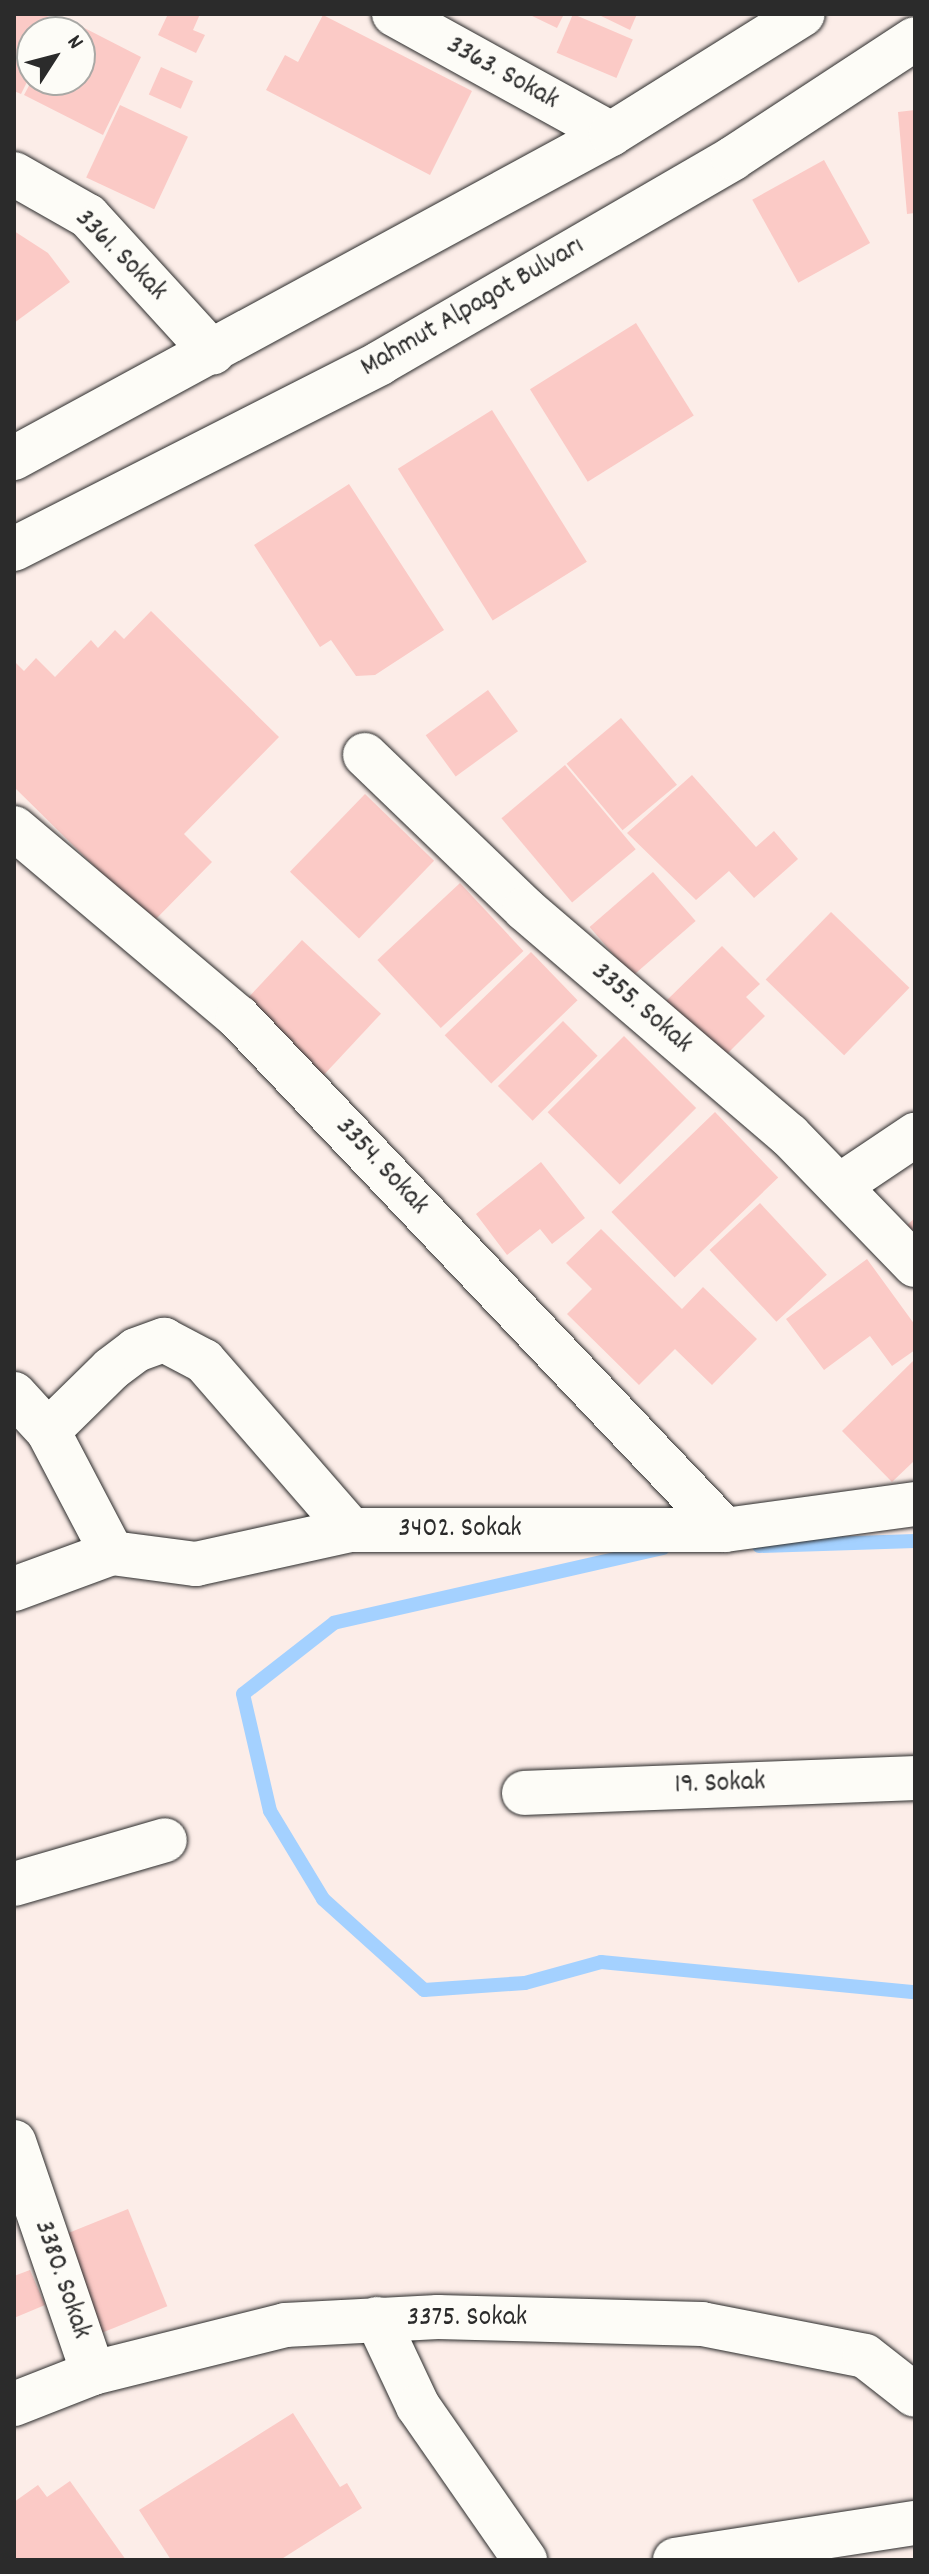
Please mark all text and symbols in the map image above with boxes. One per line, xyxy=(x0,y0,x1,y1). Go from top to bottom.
north arrow xyxy=(16,16,96,96)
text: N xyxy=(58,29,90,56)
street label: 3363. Sokak xyxy=(440,29,564,119)
street label: 3361. Sokak xyxy=(67,203,173,309)
street label: Mahmut Alpagot Bulvarı xyxy=(355,230,591,386)
street label: 3355. Sokak xyxy=(584,956,698,1062)
street label: 3354. Sokak xyxy=(327,1111,435,1223)
street label: 3402. Sokak xyxy=(398,1513,522,1547)
street label: 19. Sokak xyxy=(674,1767,766,1803)
street label: 3380. Sokak xyxy=(25,2216,97,2344)
street label: 3375. Sokak xyxy=(407,2302,527,2336)

